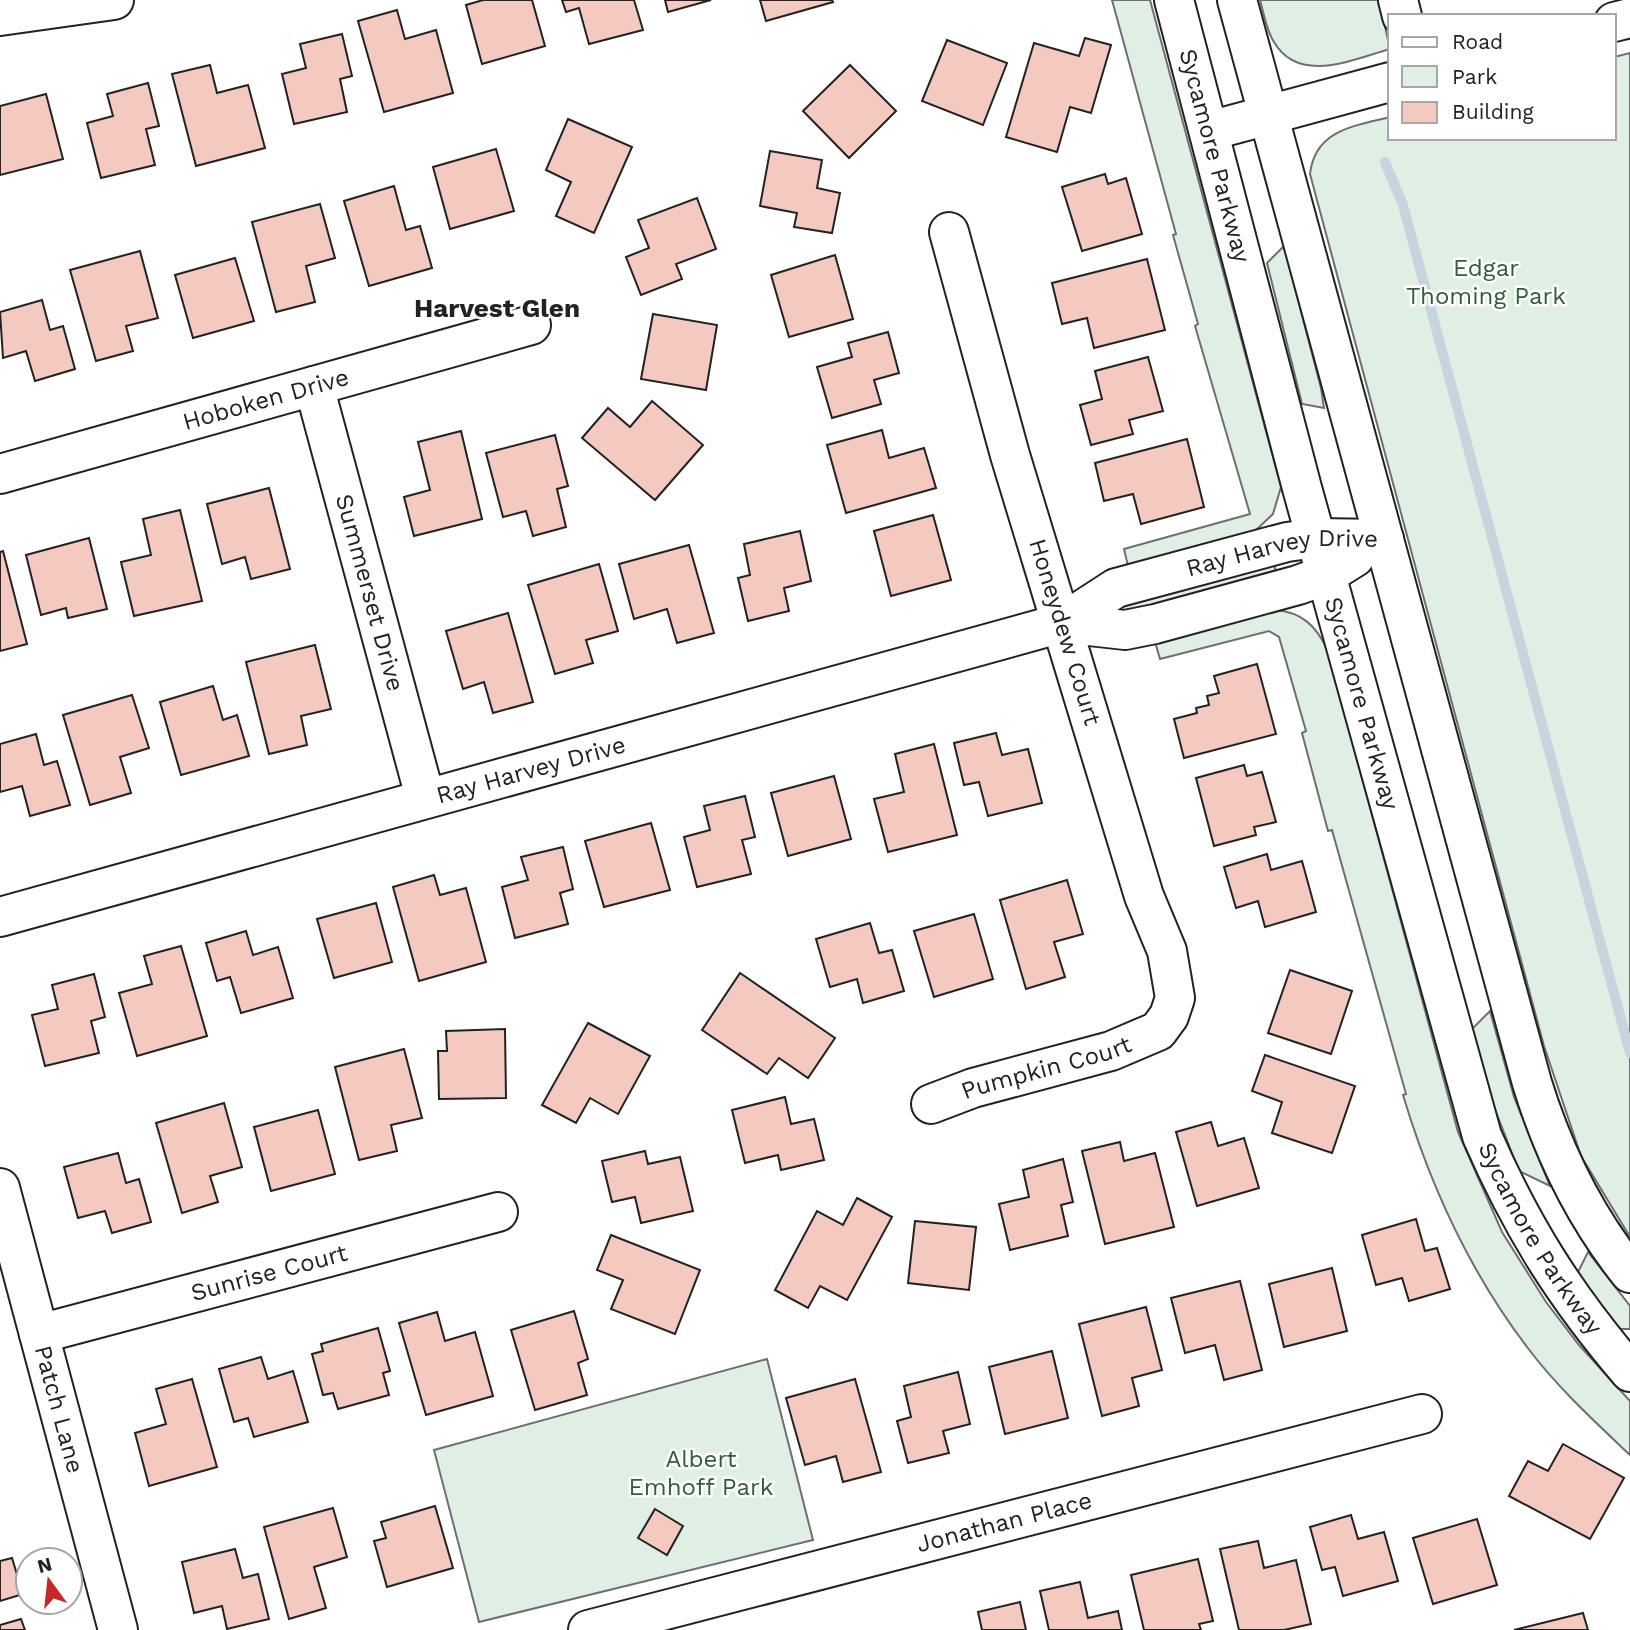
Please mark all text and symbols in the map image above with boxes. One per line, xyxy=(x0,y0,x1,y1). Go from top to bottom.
legend xyxy=(1388,14,1616,140)
text: Road xyxy=(1452,29,1503,54)
street label: Sycamore Parkway xyxy=(1173,46,1256,266)
text: Park xyxy=(1452,64,1497,89)
text: Building xyxy=(1452,99,1534,124)
park label: Edgar Thoming Park xyxy=(1406,254,1566,310)
district label: Harvest Glen xyxy=(414,293,580,323)
street label: Hoboken Drive xyxy=(180,363,352,436)
street label: Summerset Drive xyxy=(330,491,410,694)
street label: Ray Harvey Drive xyxy=(1183,524,1378,583)
street label: Honeydew Court xyxy=(1023,535,1107,729)
street label: Sycamore Parkway xyxy=(1319,594,1405,814)
street label: Ray Harvey Drive xyxy=(433,730,629,810)
street label: Pumpkin Court xyxy=(957,1030,1136,1105)
street label: Sycamore Parkway xyxy=(1473,1138,1609,1341)
street label: Sunrise Court xyxy=(188,1239,350,1307)
street label: Patch Lane xyxy=(29,1342,89,1476)
park label: Albert Emhoff Park xyxy=(629,1445,774,1501)
street label: Jonathan Place xyxy=(914,1486,1095,1558)
north arrow xyxy=(14,1546,84,1616)
text: N xyxy=(35,1552,55,1578)

